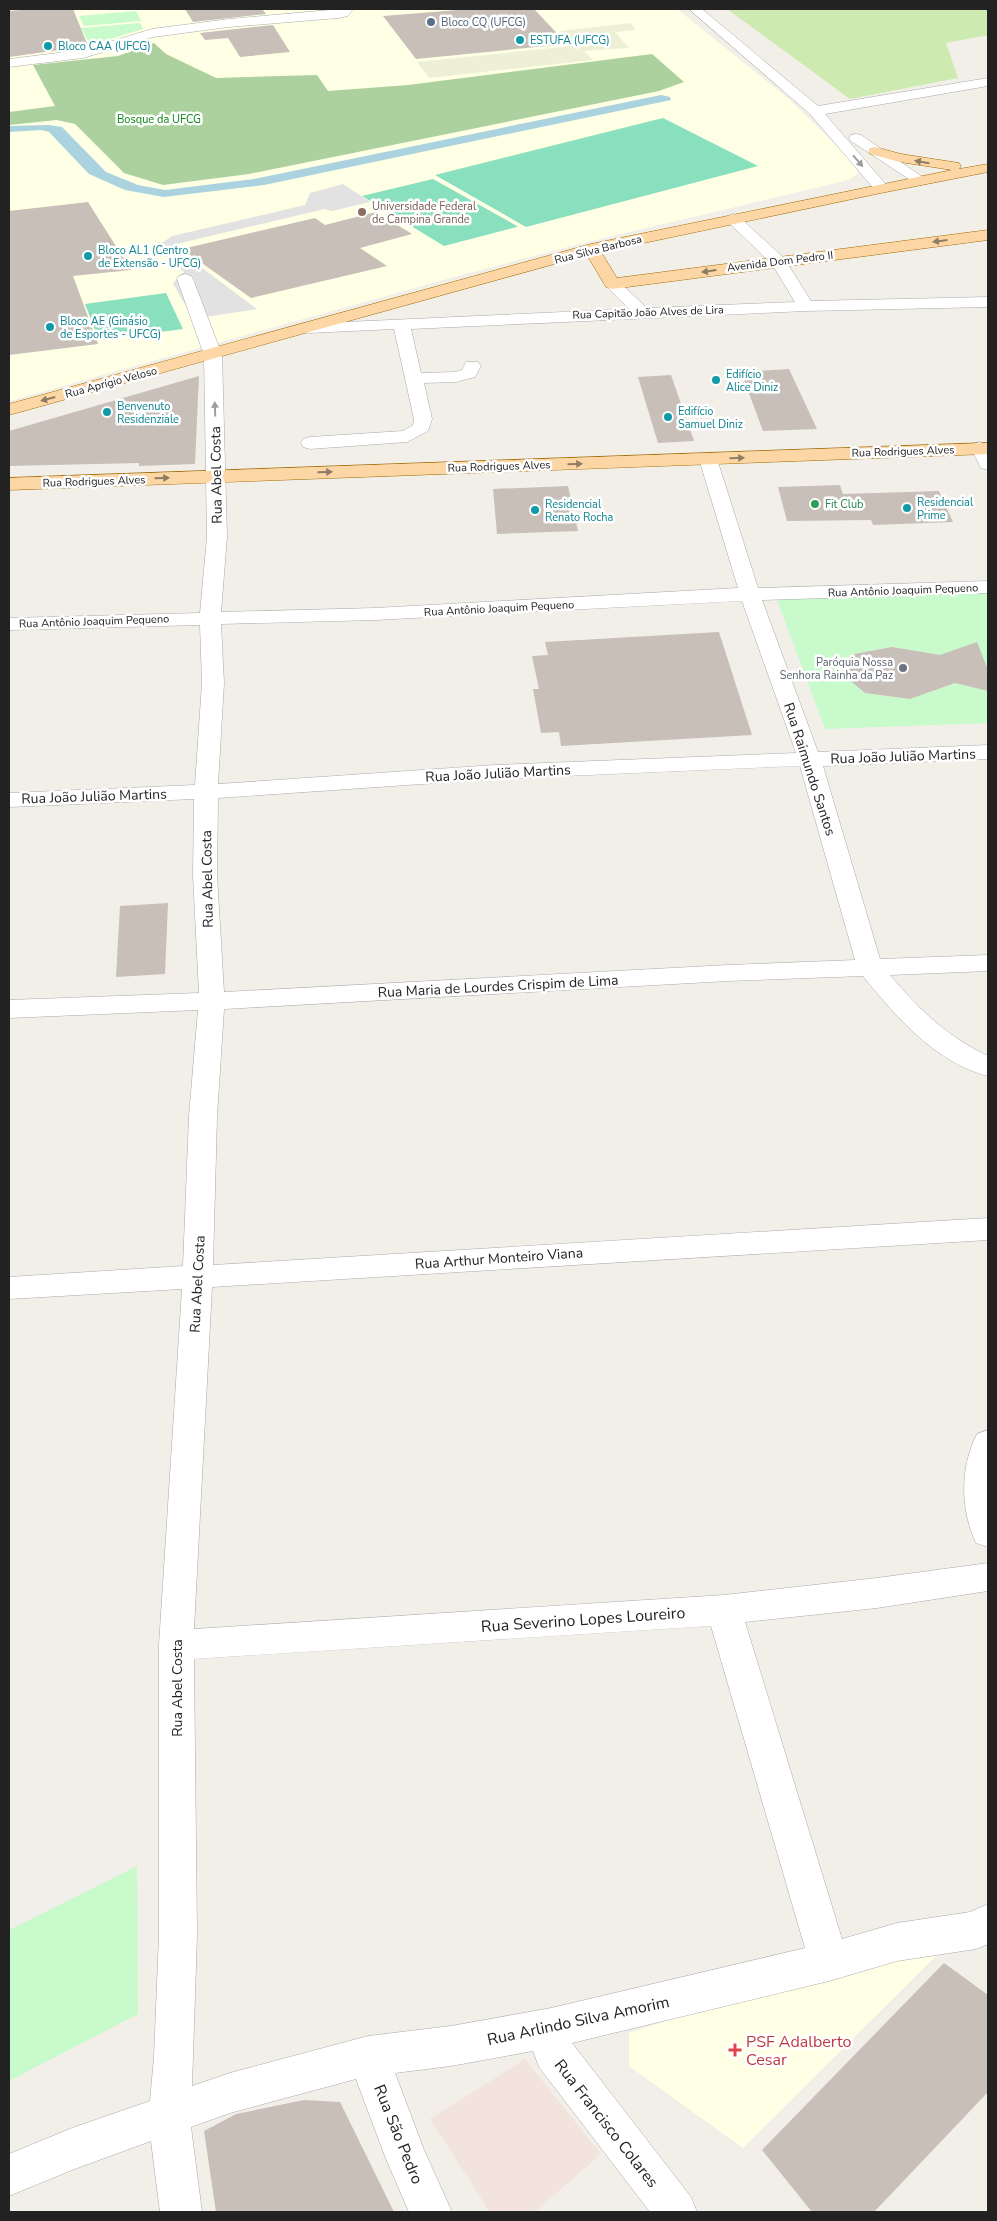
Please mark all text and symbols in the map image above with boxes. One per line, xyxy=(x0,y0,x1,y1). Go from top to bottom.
place label: Bloco CQ (UFCG) xyxy=(441,15,526,30)
marker: Bloco CQ (UFCG) xyxy=(425,16,437,28)
place label: ESTUFA (UFCG) xyxy=(530,33,610,48)
marker: ESTUFA (UFCG) xyxy=(514,34,526,46)
place label: Bloco CAA (UFCG) xyxy=(58,39,151,54)
marker: Bloco CAA (UFCG) xyxy=(42,40,54,52)
park label: Bosque da UFCG xyxy=(117,112,201,127)
one-way arrow xyxy=(852,154,864,166)
one-way arrow xyxy=(914,157,930,165)
place label: Universidade Federal de Campina Grande xyxy=(372,199,477,227)
marker: Universidade Federal de Campina Grande xyxy=(356,206,368,218)
street label: Rua Silva Barbosa xyxy=(553,231,644,268)
one-way arrow xyxy=(932,237,948,245)
place label: Bloco AL1 (Centro de Extensão - UFCG) xyxy=(98,243,201,271)
street label: Avenida Dom Pedro II xyxy=(726,248,834,275)
marker: Bloco AL1 (Centro de Extensão - UFCG) xyxy=(82,250,94,262)
one-way arrow xyxy=(701,267,717,275)
street label: Rua Capitão João Alves de Lira xyxy=(572,302,724,323)
place label: Bloco AE (Ginásio de Esportes - UFCG) xyxy=(60,314,161,342)
marker: Bloco AE (Ginásio de Esportes - UFCG) xyxy=(44,321,56,333)
street label: Rua Aprígio Veloso xyxy=(64,363,159,402)
place label: Edifício Alice Diniz xyxy=(726,367,778,395)
marker: Edifício Alice Diniz xyxy=(710,374,722,386)
one-way arrow xyxy=(41,396,56,404)
place label: Benvenuto Residenziale xyxy=(117,399,179,427)
one-way arrow xyxy=(211,401,219,417)
place label: Edifício Samuel Diniz xyxy=(678,404,743,432)
marker: Benvenuto Residenziale xyxy=(101,406,113,418)
marker: Edifício Samuel Diniz xyxy=(662,411,674,423)
street label: Rua Abel Costa xyxy=(206,426,227,524)
street label: Rua Rodrigues Alves xyxy=(851,442,955,461)
one-way arrow xyxy=(729,454,745,462)
street label: Rua Rodrigues Alves xyxy=(447,457,551,476)
one-way arrow xyxy=(567,459,583,467)
one-way arrow xyxy=(317,468,333,476)
street label: Rua Rodrigues Alves xyxy=(42,472,146,491)
one-way arrow xyxy=(155,474,171,482)
place label: Residencial Prime xyxy=(917,495,974,523)
place label: Residencial Renato Rocha xyxy=(545,497,614,525)
place label: Fit Club xyxy=(825,497,864,512)
marker: Fit Club xyxy=(809,498,821,510)
marker: Residencial Prime xyxy=(901,502,913,514)
marker: Residencial Renato Rocha xyxy=(529,504,541,516)
street label: Rua Antônio Joaquim Pequeno xyxy=(828,580,978,601)
street label: Rua Antônio Joaquim Pequeno xyxy=(424,597,575,620)
street label: Rua Antônio Joaquim Pequeno xyxy=(19,611,169,632)
place label: Paróquia Nossa Senhora Rainha da Paz xyxy=(780,655,893,683)
marker: Paróquia Nossa Senhora Rainha da Paz xyxy=(897,662,909,674)
street label: Rua Raimundo Santos xyxy=(779,700,840,838)
street label: Rua João Julião Martins xyxy=(830,744,976,769)
street label: Rua João Julião Martins xyxy=(425,760,571,787)
street label: Rua João Julião Martins xyxy=(21,784,167,809)
street label: Rua Abel Costa xyxy=(197,830,218,928)
street label: Rua Maria de Lourdes Crispim de Lima xyxy=(377,971,619,1002)
street label: Rua Abel Costa xyxy=(185,1235,210,1333)
street label: Rua Arthur Monteiro Viana xyxy=(414,1243,584,1274)
street label: Rua Severino Lopes Loureiro xyxy=(480,1602,686,1638)
street label: Rua Abel Costa xyxy=(168,1639,187,1737)
street label: Rua Arlindo Silva Amorim xyxy=(485,1991,671,2051)
place label: PSF Adalberto Cesar xyxy=(746,2031,851,2071)
marker: PSF Adalberto Cesar xyxy=(728,2043,742,2057)
street label: Rua Francisco Colares xyxy=(549,2055,663,2192)
street label: Rua São Pedro xyxy=(368,2081,428,2188)

